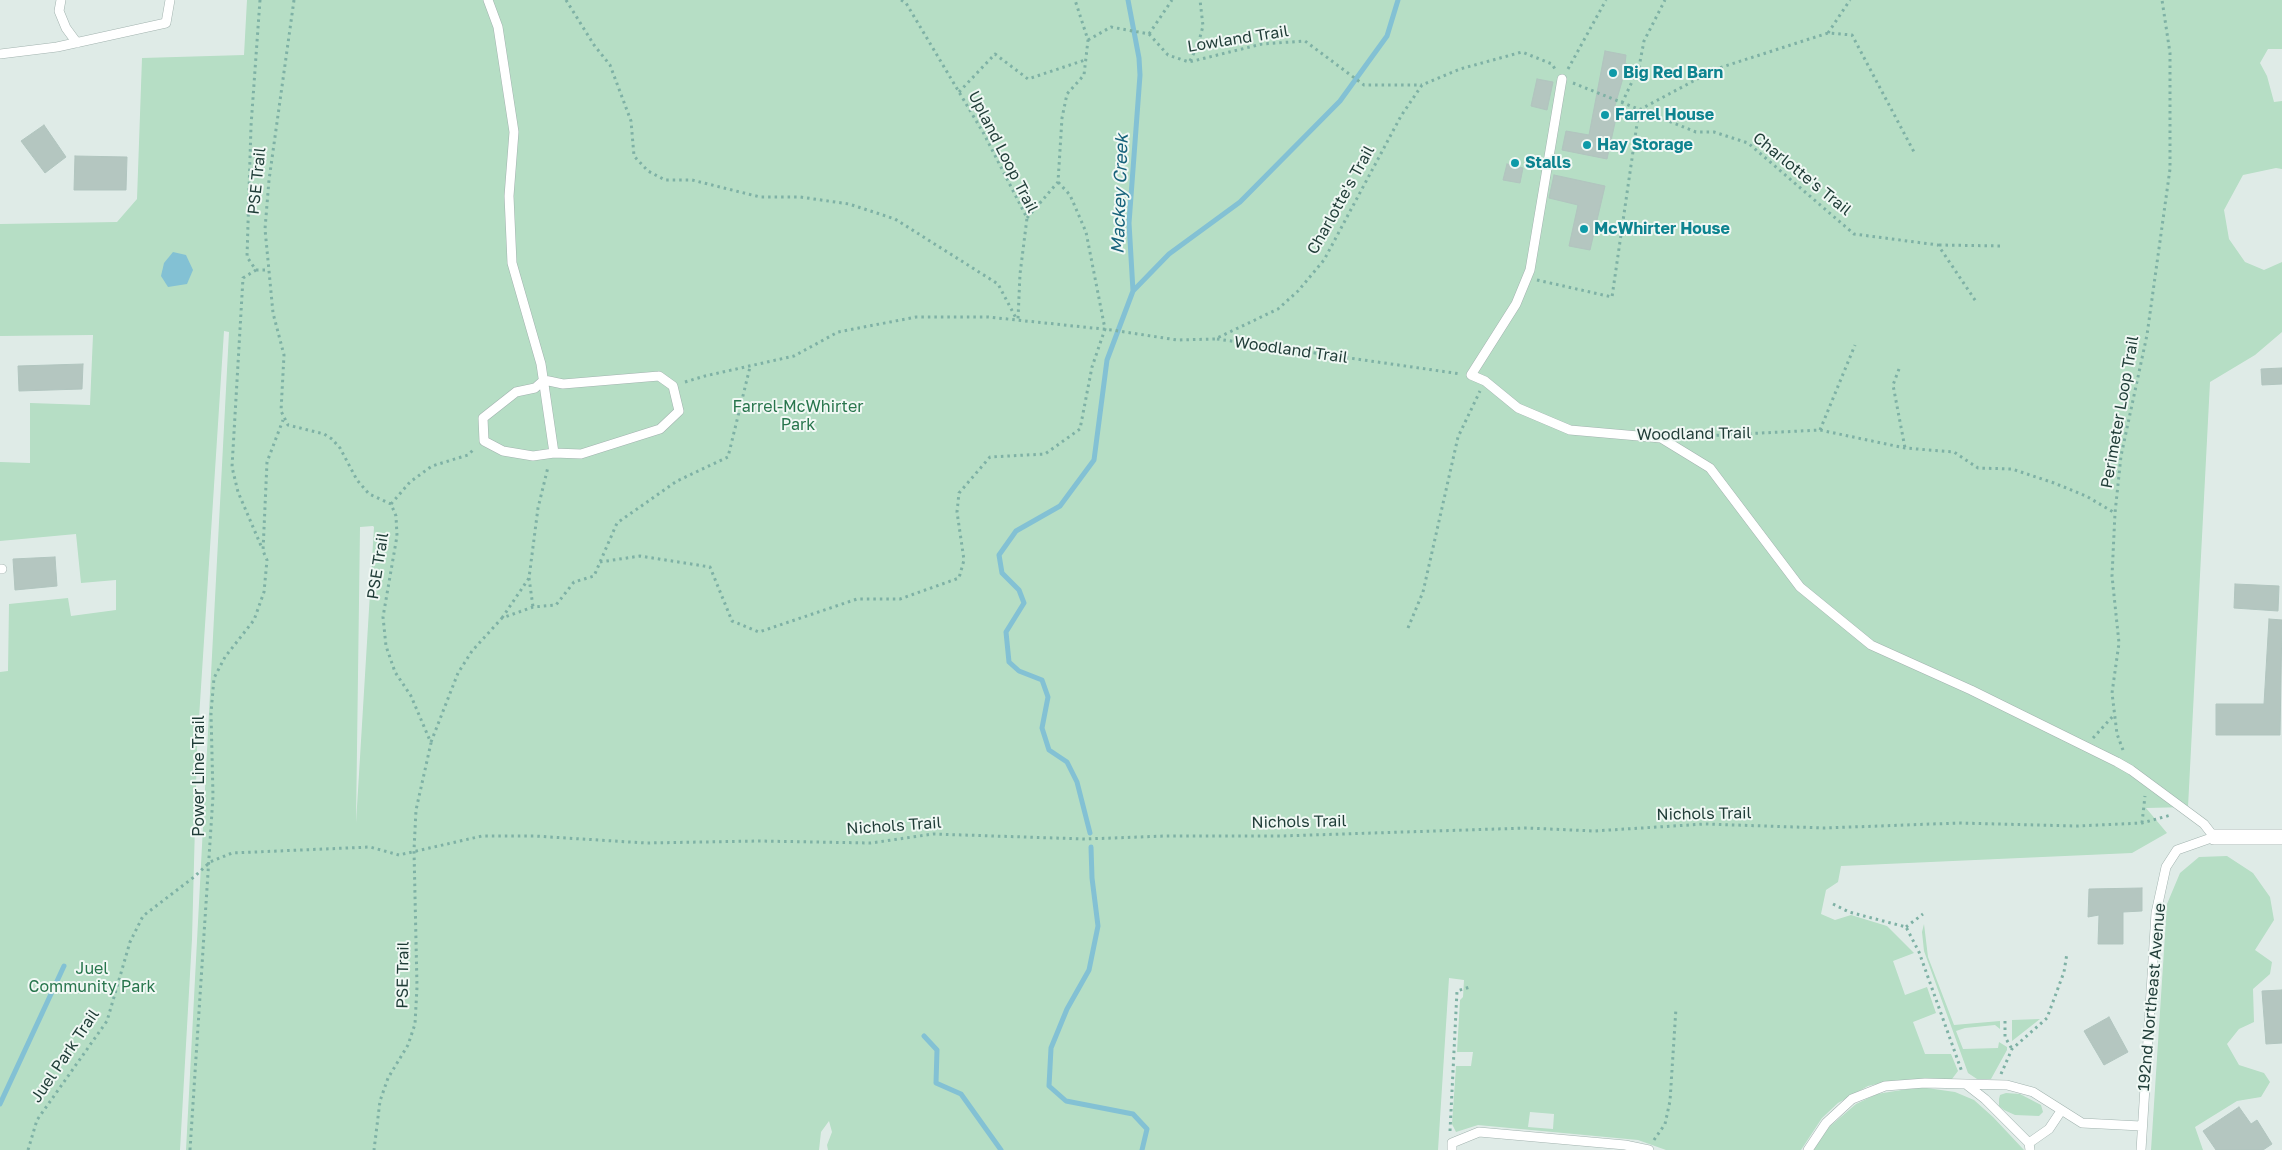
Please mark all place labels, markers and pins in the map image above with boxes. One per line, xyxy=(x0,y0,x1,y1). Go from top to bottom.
place label: Big Red Barn xyxy=(1623,63,1723,83)
marker: Big Red Barn xyxy=(1607,67,1619,79)
place label: Farrel House xyxy=(1615,105,1714,125)
marker: Farrel House xyxy=(1599,109,1611,121)
place label: Hay Storage xyxy=(1597,135,1693,155)
marker: Hay Storage xyxy=(1581,139,1593,151)
place label: Stalls xyxy=(1525,153,1571,173)
marker: Stalls xyxy=(1509,157,1521,169)
place label: McWhirter House xyxy=(1594,219,1730,239)
marker: McWhirter House xyxy=(1578,223,1590,235)

